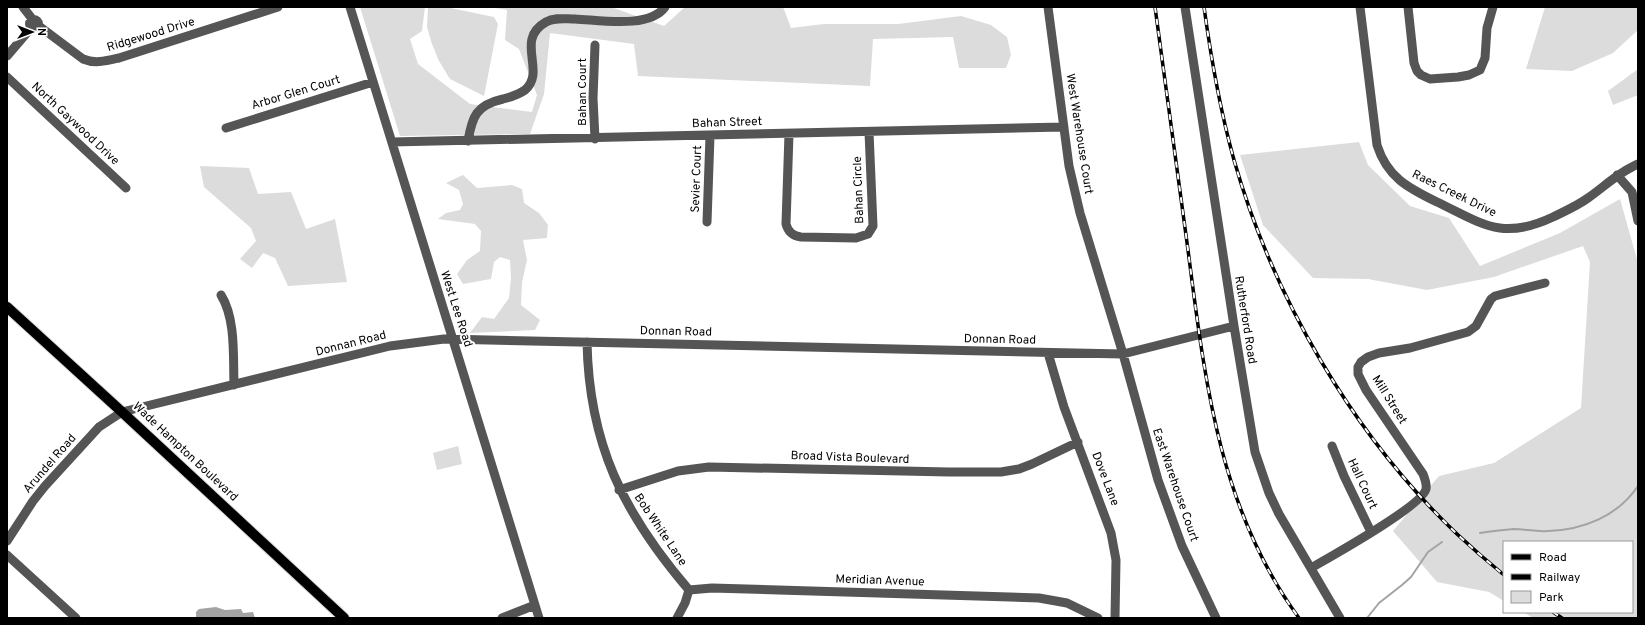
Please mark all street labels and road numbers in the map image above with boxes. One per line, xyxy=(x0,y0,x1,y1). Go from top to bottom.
street label: Ridgewood Drive xyxy=(105,14,197,56)
street label: Bahan Court xyxy=(575,58,591,126)
street label: Arbor Glen Court xyxy=(250,72,342,114)
street label: West Warehouse Court xyxy=(1062,73,1096,195)
street label: North Gaywood Drive xyxy=(27,79,123,169)
street label: Bahan Street xyxy=(692,114,762,132)
street label: Sevier Court xyxy=(688,145,706,213)
street label: Bahan Circle xyxy=(850,156,868,224)
street label: Raes Creek Drive xyxy=(1409,167,1499,221)
street label: West Lee Road xyxy=(436,269,476,349)
street label: Rutherford Road xyxy=(1230,275,1260,365)
street label: Donnan Road xyxy=(640,323,712,341)
street label: Donnan Road xyxy=(314,327,388,361)
street label: Donnan Road xyxy=(964,331,1036,349)
street label: Mill Street xyxy=(1368,373,1410,427)
street label: Wade Hampton Boulevard xyxy=(129,399,241,505)
street label: East Warehouse Court xyxy=(1148,426,1202,544)
street label: Arundel Road xyxy=(20,431,80,497)
street label: Broad Vista Boulevard xyxy=(790,448,910,468)
street label: Dove Lane xyxy=(1087,450,1123,508)
street label: Hall Court xyxy=(1343,456,1381,512)
street label: Bob White Lane xyxy=(630,491,690,569)
street label: Meridian Avenue xyxy=(835,571,925,591)

